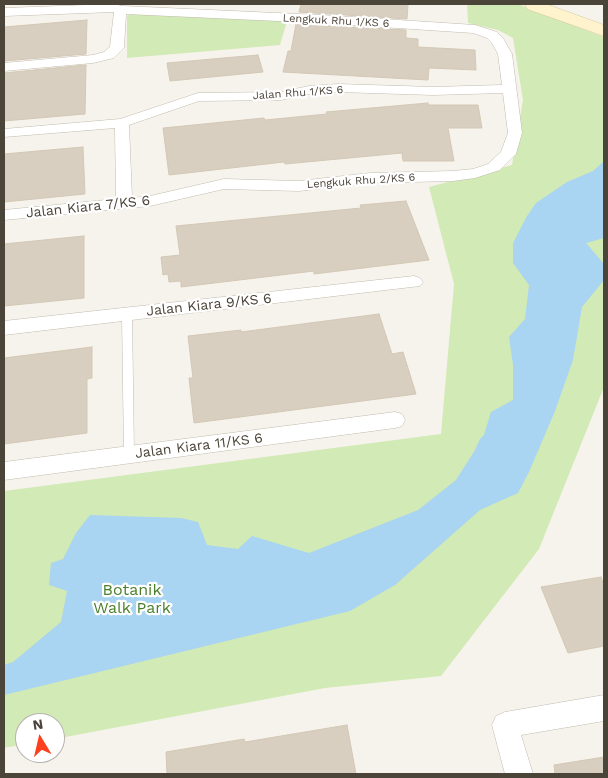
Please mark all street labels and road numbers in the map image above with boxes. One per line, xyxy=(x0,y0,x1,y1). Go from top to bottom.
street label: Lengkuk Rhu 1/KS 6 xyxy=(282,12,390,30)
street label: Jalan Rhu 1/KS 6 xyxy=(252,83,344,103)
street label: Lengkuk Rhu 2/KS 6 xyxy=(306,171,416,191)
street label: Jalan Kiara 7/KS 6 xyxy=(25,192,151,222)
street label: Jalan Kiara 9/KS 6 xyxy=(145,290,273,320)
street label: Jalan Kiara 11/KS 6 xyxy=(134,430,264,462)

